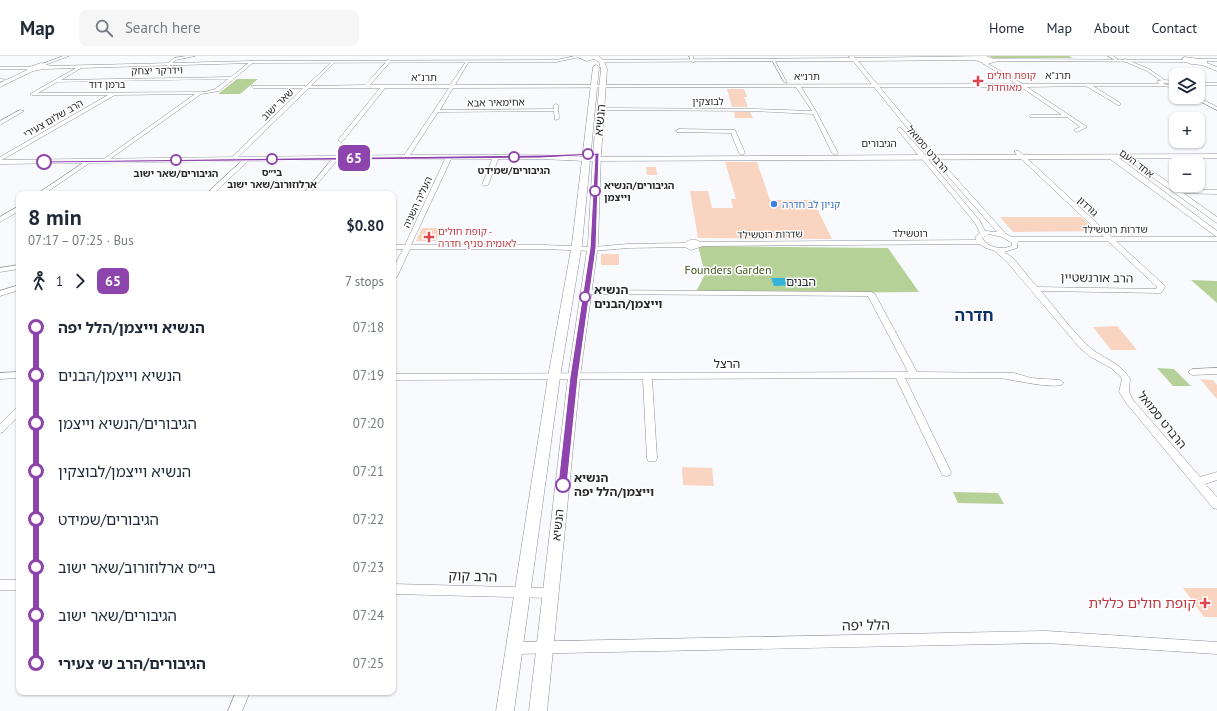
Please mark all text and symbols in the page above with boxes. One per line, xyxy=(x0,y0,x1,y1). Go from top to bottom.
search box xyxy=(79,10,359,46)
text: Map xyxy=(20,16,55,40)
icon: search xyxy=(93,17,115,39)
text: Search here xyxy=(125,18,201,37)
text: Home xyxy=(989,19,1024,37)
text: Map xyxy=(1046,19,1072,37)
text: About xyxy=(1094,19,1130,37)
text: Contact xyxy=(1152,19,1197,37)
street label: וידרקר יצחק xyxy=(131,64,183,77)
map controls xyxy=(1169,68,1205,192)
button: layers xyxy=(1169,68,1205,104)
place label: קופת חולים מאוחדת xyxy=(987,69,1036,94)
street label: תרנ"א xyxy=(1045,69,1071,82)
street label: תרנ״א xyxy=(794,70,820,83)
street label: תרנ"א xyxy=(411,71,437,84)
marker: קופת חולים מאוחדת xyxy=(972,75,984,87)
street label: ברמן דוד xyxy=(88,78,126,91)
street label: שאר ישוב xyxy=(258,86,296,123)
street label: אחימאיר אבא xyxy=(467,95,525,110)
street label: לבוצקין xyxy=(692,95,724,108)
street label: הרב שלום צעירי xyxy=(21,96,85,141)
street label: הנשיא xyxy=(591,103,608,137)
button: + xyxy=(1169,112,1205,148)
street label: הרברט סמואל xyxy=(904,123,952,176)
street label: הגיבורים xyxy=(861,137,897,150)
line badge: 65 xyxy=(336,145,372,171)
street label: אחד העם xyxy=(1117,146,1157,181)
unlabelled marker xyxy=(582,148,594,160)
text: 65 xyxy=(346,149,362,167)
marker: הגיבורים/שמידט xyxy=(508,151,520,163)
marker: בי״ס ארלוזורוב/שאר ישוב xyxy=(266,153,278,165)
unlabelled marker xyxy=(36,154,52,170)
marker: הגיבורים/שאר ישוב xyxy=(170,154,182,166)
button: − xyxy=(1169,156,1205,192)
place label: הגיבורים/שמידט xyxy=(478,164,550,177)
place label: בי״ס ארלוזורוב/שאר ישוב xyxy=(227,166,317,191)
place label: הגיבורים/שאר ישוב xyxy=(134,167,218,180)
street label: העליה השניה xyxy=(400,174,435,230)
place label: הגיבורים/הנשיא וייצמן xyxy=(604,179,674,204)
marker: הגיבורים/הנשיא וייצמן xyxy=(589,185,601,197)
street label: גורדון xyxy=(1075,194,1101,219)
place label: קניון לב חדרה xyxy=(782,198,840,211)
marker: קניון לב חדרה xyxy=(769,199,779,209)
text: 8 min xyxy=(28,203,82,231)
text: $0.80 xyxy=(346,216,384,235)
street label: שדרות רוטשילד xyxy=(1082,223,1148,236)
place label: קופת חולים - לאומית סניף חדרה xyxy=(438,225,517,250)
street label: שדרות רוטשילד xyxy=(737,227,803,242)
street label: רוטשילד xyxy=(892,227,928,240)
marker: קופת חולים - לאומית סניף חדרה xyxy=(423,231,435,243)
text: 07:17 – 07:25 · Bus xyxy=(28,232,134,249)
park label: Founders Garden xyxy=(684,262,772,277)
street label: הרב אורנשטיין xyxy=(1061,269,1133,286)
icon: walk xyxy=(28,270,50,292)
icon: forward xyxy=(69,270,91,292)
text: 65 xyxy=(105,272,121,290)
text: 1 xyxy=(56,273,63,290)
text: 7 stops xyxy=(345,273,384,290)
street label: הבנים xyxy=(786,274,816,289)
place label: הנשיא וייצמן/הבנים xyxy=(594,282,662,311)
marker: הנשיא וייצמן/הבנים xyxy=(579,291,591,303)
district label: חדרה xyxy=(955,305,993,325)
text: הנשיא וייצמן/הלל יפה xyxy=(58,318,205,337)
text: 07:18 xyxy=(353,319,384,336)
street label: הרצל xyxy=(714,356,740,371)
text: הנשיא וייצמן/הבנים xyxy=(58,366,182,385)
text: 07:19 xyxy=(353,367,384,384)
street label: הרברט סמואל xyxy=(1135,388,1190,452)
text: הגיבורים/הנשיא וייצמן xyxy=(58,414,197,433)
text: 07:20 xyxy=(353,415,384,432)
text: הנשיא וייצמן/לבוצקין xyxy=(58,462,191,481)
text: 07:21 xyxy=(353,463,384,480)
place label: הנשיא וייצמן/הלל יפה xyxy=(574,470,654,499)
marker: הנשיא וייצמן/הלל יפה xyxy=(555,477,571,493)
street label: הנשיא xyxy=(548,508,567,542)
text: הגיבורים/שמידט xyxy=(58,510,159,529)
text: 07:22 xyxy=(353,511,384,528)
text: בי״ס ארלוזורוב/שאר ישוב xyxy=(58,558,216,577)
text: 07:23 xyxy=(353,559,384,576)
street label: הרב קוק xyxy=(448,566,498,586)
place label: קופת חולים כללית xyxy=(1088,594,1196,612)
marker: קופת חולים כללית xyxy=(1199,597,1211,609)
text: הגיבורים/שאר ישוב xyxy=(58,606,177,625)
text: 07:24 xyxy=(353,607,384,624)
street label: הלל יפה xyxy=(842,616,890,634)
text: הגיבורים/הרב ש׳ צעירי xyxy=(58,654,206,673)
text: 07:25 xyxy=(353,655,384,672)

